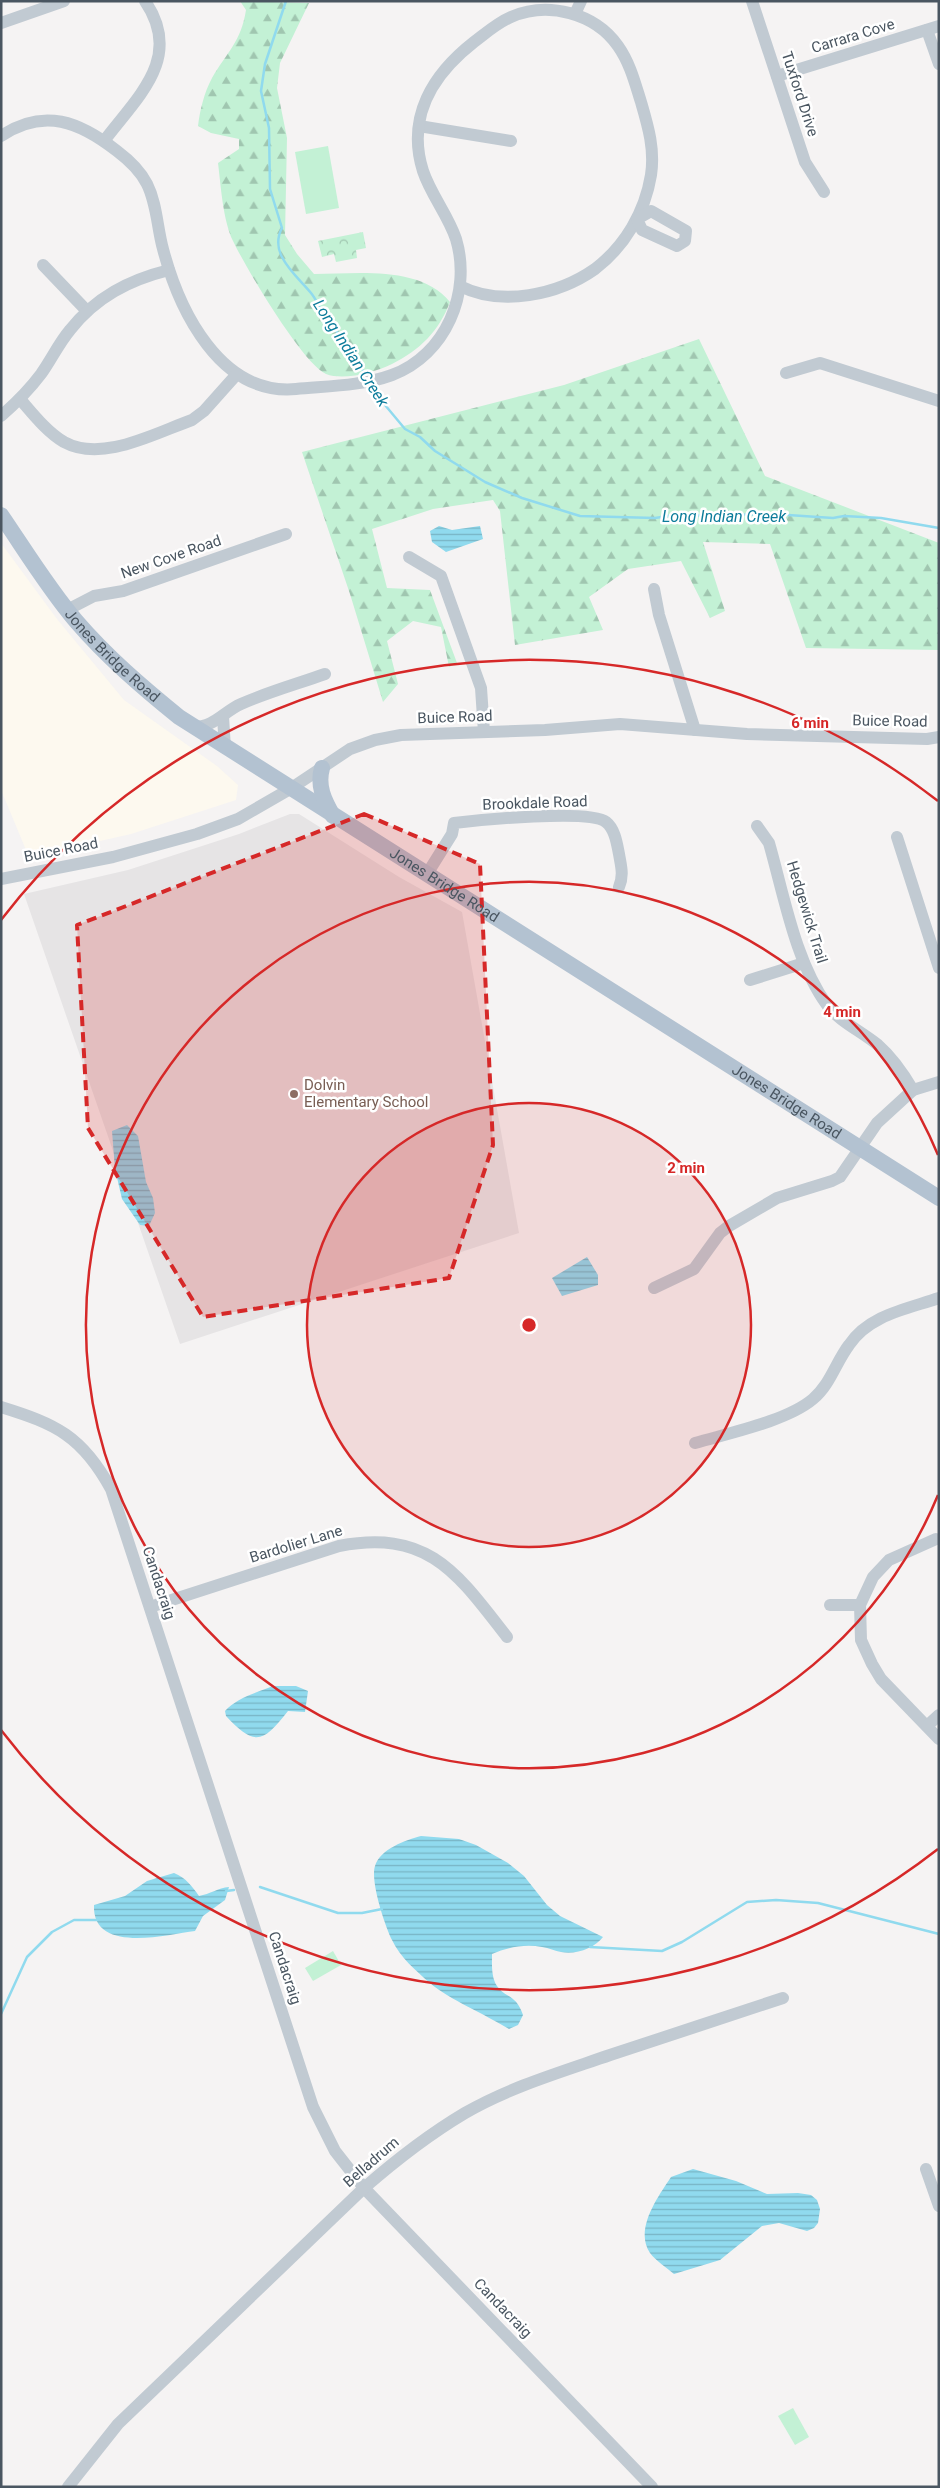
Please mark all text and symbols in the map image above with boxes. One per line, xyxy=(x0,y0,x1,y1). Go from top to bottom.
street label: Carrara Cove xyxy=(809,15,897,57)
street label: Tuxford Drive xyxy=(778,49,822,139)
water label: Long Indian Creek xyxy=(309,296,393,411)
water label: Long Indian Creek xyxy=(662,507,787,526)
street label: New Cove Road xyxy=(118,531,224,583)
street label: Jones Bridge Road xyxy=(61,605,163,706)
street label: Buice Road xyxy=(417,707,493,727)
street label: Buice Road xyxy=(852,711,928,731)
text: 6 min xyxy=(791,714,829,732)
street label: Brookdale Road xyxy=(482,792,588,814)
street label: Buice Road xyxy=(22,834,100,866)
street label: Jones Bridge Road xyxy=(386,844,502,926)
street label: Hedgewick Trail xyxy=(783,859,831,965)
text: 4 min xyxy=(823,1003,861,1021)
street label: Jones Bridge Road xyxy=(729,1060,845,1143)
place label: Dolvin Elementary School xyxy=(304,1076,428,1111)
marker: Dolvin Elementary School xyxy=(288,1088,300,1100)
text: 2 min xyxy=(667,1159,705,1177)
centre of rings xyxy=(520,1316,538,1334)
street label: Bardolier Lane xyxy=(247,1521,345,1567)
street label: Candacraig xyxy=(139,1544,179,1622)
street label: Candacraig xyxy=(265,1929,305,2007)
street label: Belladrum xyxy=(340,2133,402,2191)
street label: Candacraig xyxy=(470,2275,536,2341)

